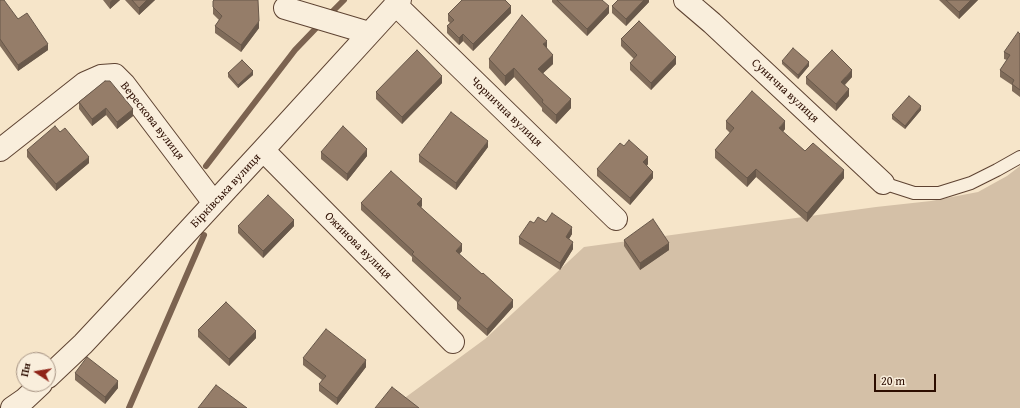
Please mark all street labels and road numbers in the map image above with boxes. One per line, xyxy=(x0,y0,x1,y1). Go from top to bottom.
street label: Сунична вулиця xyxy=(748,56,822,126)
street label: Чорнична вулиця xyxy=(467,74,545,150)
street label: Верескова вулиця xyxy=(117,79,187,163)
street label: Бірківська вулиця xyxy=(188,151,264,231)
street label: Ожинова вулиця xyxy=(321,209,395,283)

